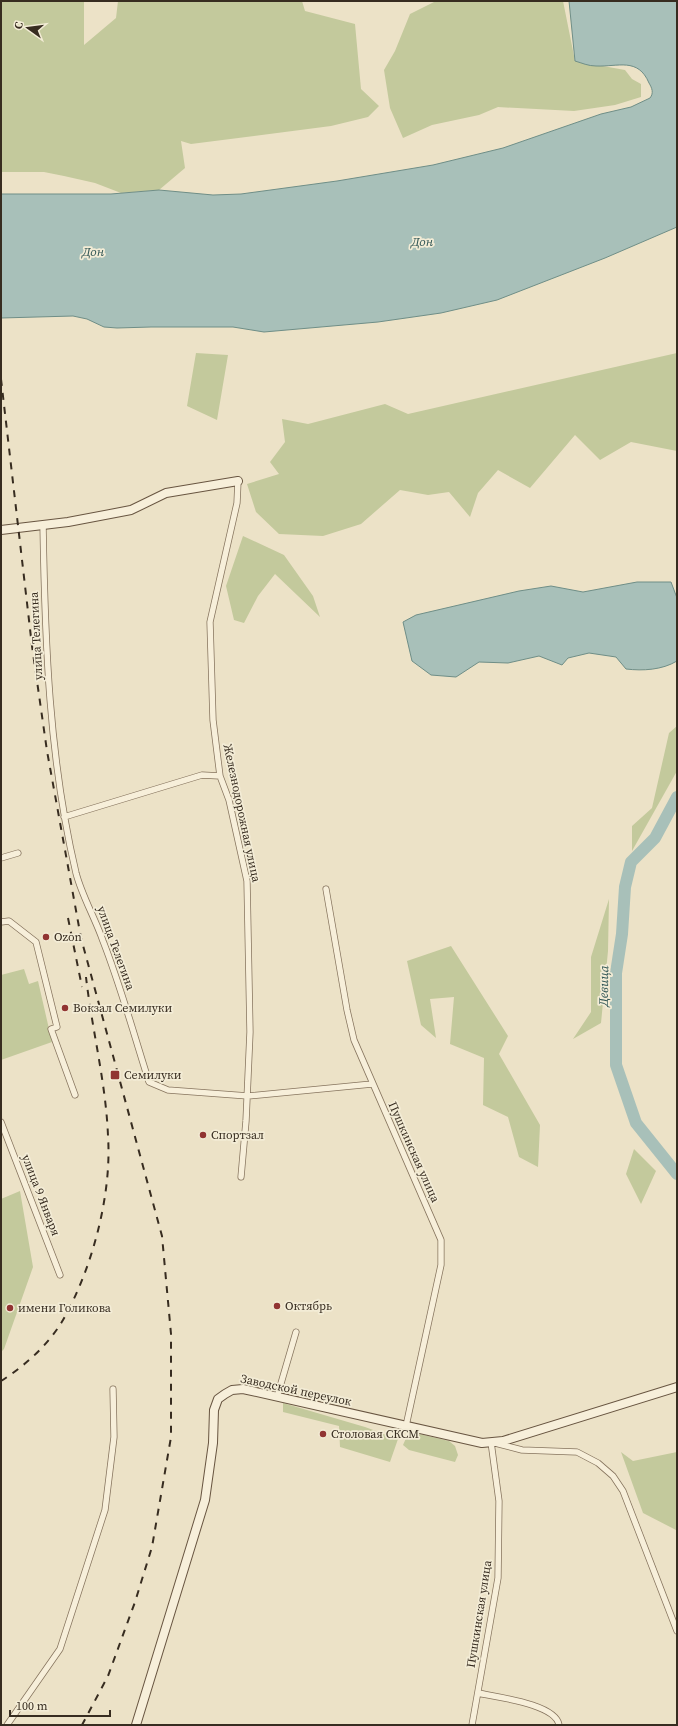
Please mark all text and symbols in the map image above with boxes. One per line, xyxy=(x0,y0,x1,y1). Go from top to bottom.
north arrow xyxy=(8,8,48,48)
text: С xyxy=(11,20,27,31)
water label: Дон xyxy=(410,233,434,250)
water label: Дон xyxy=(81,243,105,260)
street label: улица Телегина xyxy=(26,591,46,681)
street label: Железнодорожная улица xyxy=(220,742,265,884)
street label: улица Телегина xyxy=(93,904,139,993)
place label: Ozon xyxy=(54,929,82,945)
marker: Ozon xyxy=(41,932,51,942)
water label: Девица xyxy=(595,965,612,1008)
place label: Вокзал Семилуки xyxy=(73,1000,172,1016)
marker: Вокзал Семилуки xyxy=(60,1003,70,1013)
place label: Семилуки xyxy=(124,1067,182,1083)
marker: Семилуки xyxy=(109,1069,121,1081)
street label: Пушкинская улица xyxy=(385,1099,444,1206)
place label: Спортзал xyxy=(211,1127,264,1143)
marker: Спортзал xyxy=(198,1130,208,1140)
street label: улица 9 Января xyxy=(18,1152,64,1238)
place label: Октябрь xyxy=(285,1298,332,1314)
place label: имени Голикова xyxy=(18,1300,112,1316)
marker: Октябрь xyxy=(272,1301,282,1311)
marker: имени Голикова xyxy=(5,1303,15,1313)
street label: Заводской переулок xyxy=(239,1370,353,1410)
place label: Столовая СКСМ xyxy=(331,1426,419,1442)
marker: Столовая СКСМ xyxy=(318,1429,328,1439)
street label: Пушкинская улица xyxy=(463,1558,496,1669)
scale bar xyxy=(10,1692,110,1718)
text: 100 m xyxy=(16,1698,48,1714)

